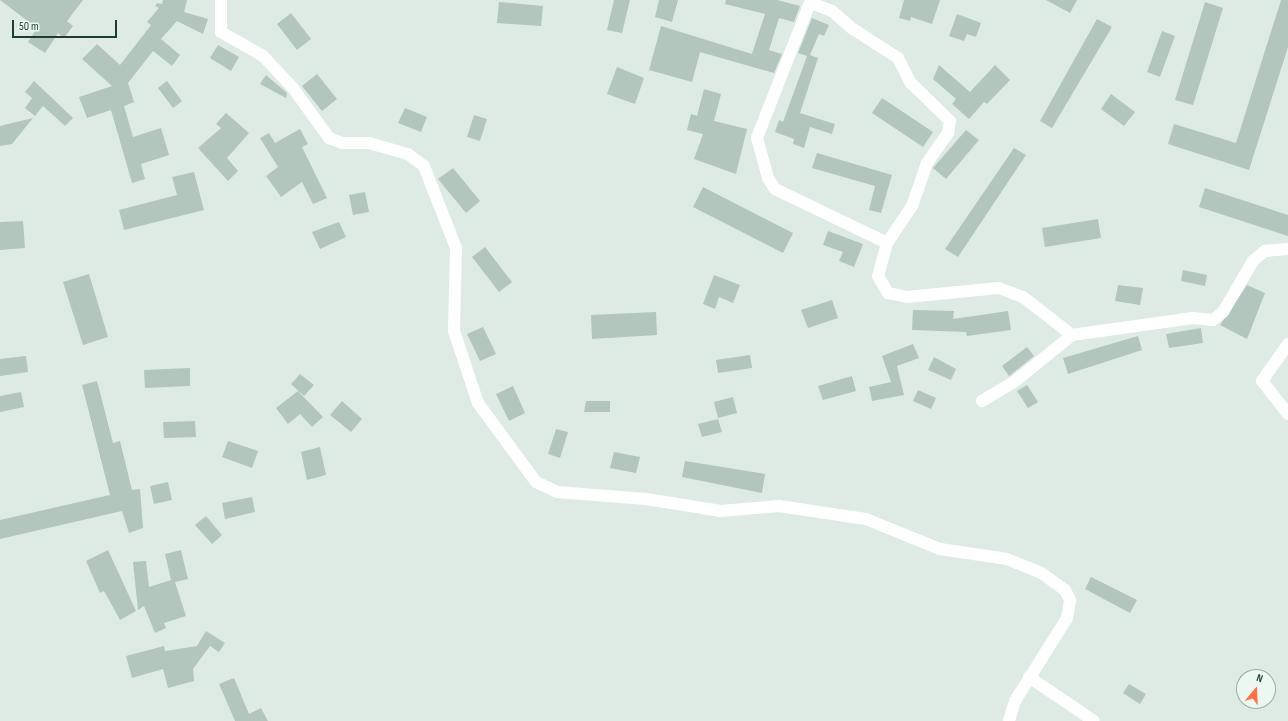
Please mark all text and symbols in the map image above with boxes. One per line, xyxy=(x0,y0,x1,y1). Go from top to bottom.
scale bar xyxy=(14,12,119,38)
text: 50 m xyxy=(19,19,39,34)
north arrow xyxy=(1236,669,1276,709)
text: N xyxy=(1255,671,1265,685)

